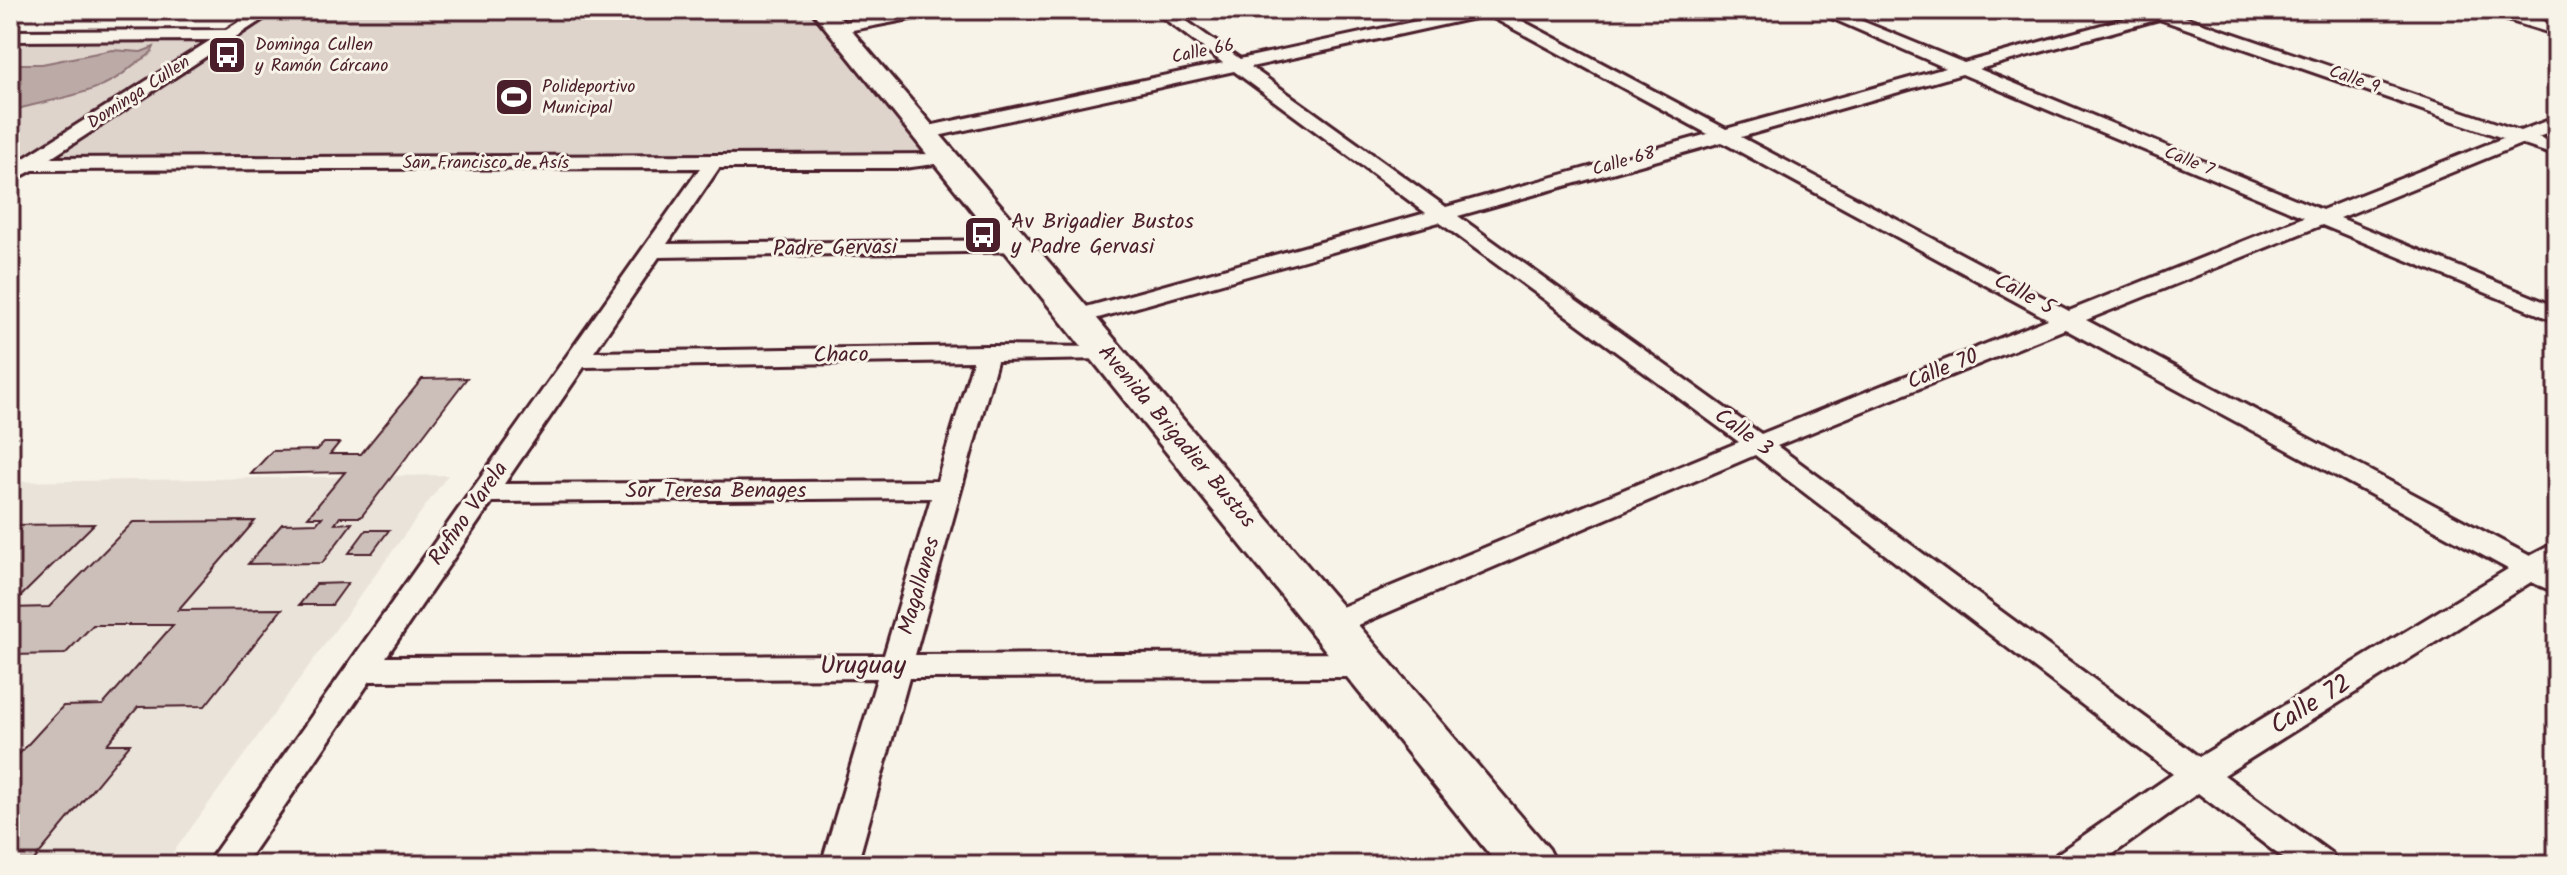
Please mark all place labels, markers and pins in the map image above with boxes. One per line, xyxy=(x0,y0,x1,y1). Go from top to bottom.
place label: Dominga Cullen y Ramón Cárcano xyxy=(254,31,388,81)
bus stop icon: Dominga Cullen y Ramón Cárcano xyxy=(206,34,248,76)
place label: Polideportivo Municipal xyxy=(542,73,635,123)
sports icon: Polideportivo Municipal xyxy=(493,76,535,118)
place label: Av Brigadier Bustos y Padre Gervasi xyxy=(1010,205,1194,265)
bus stop icon: Av Brigadier Bustos y Padre Gervasi xyxy=(962,214,1004,256)

